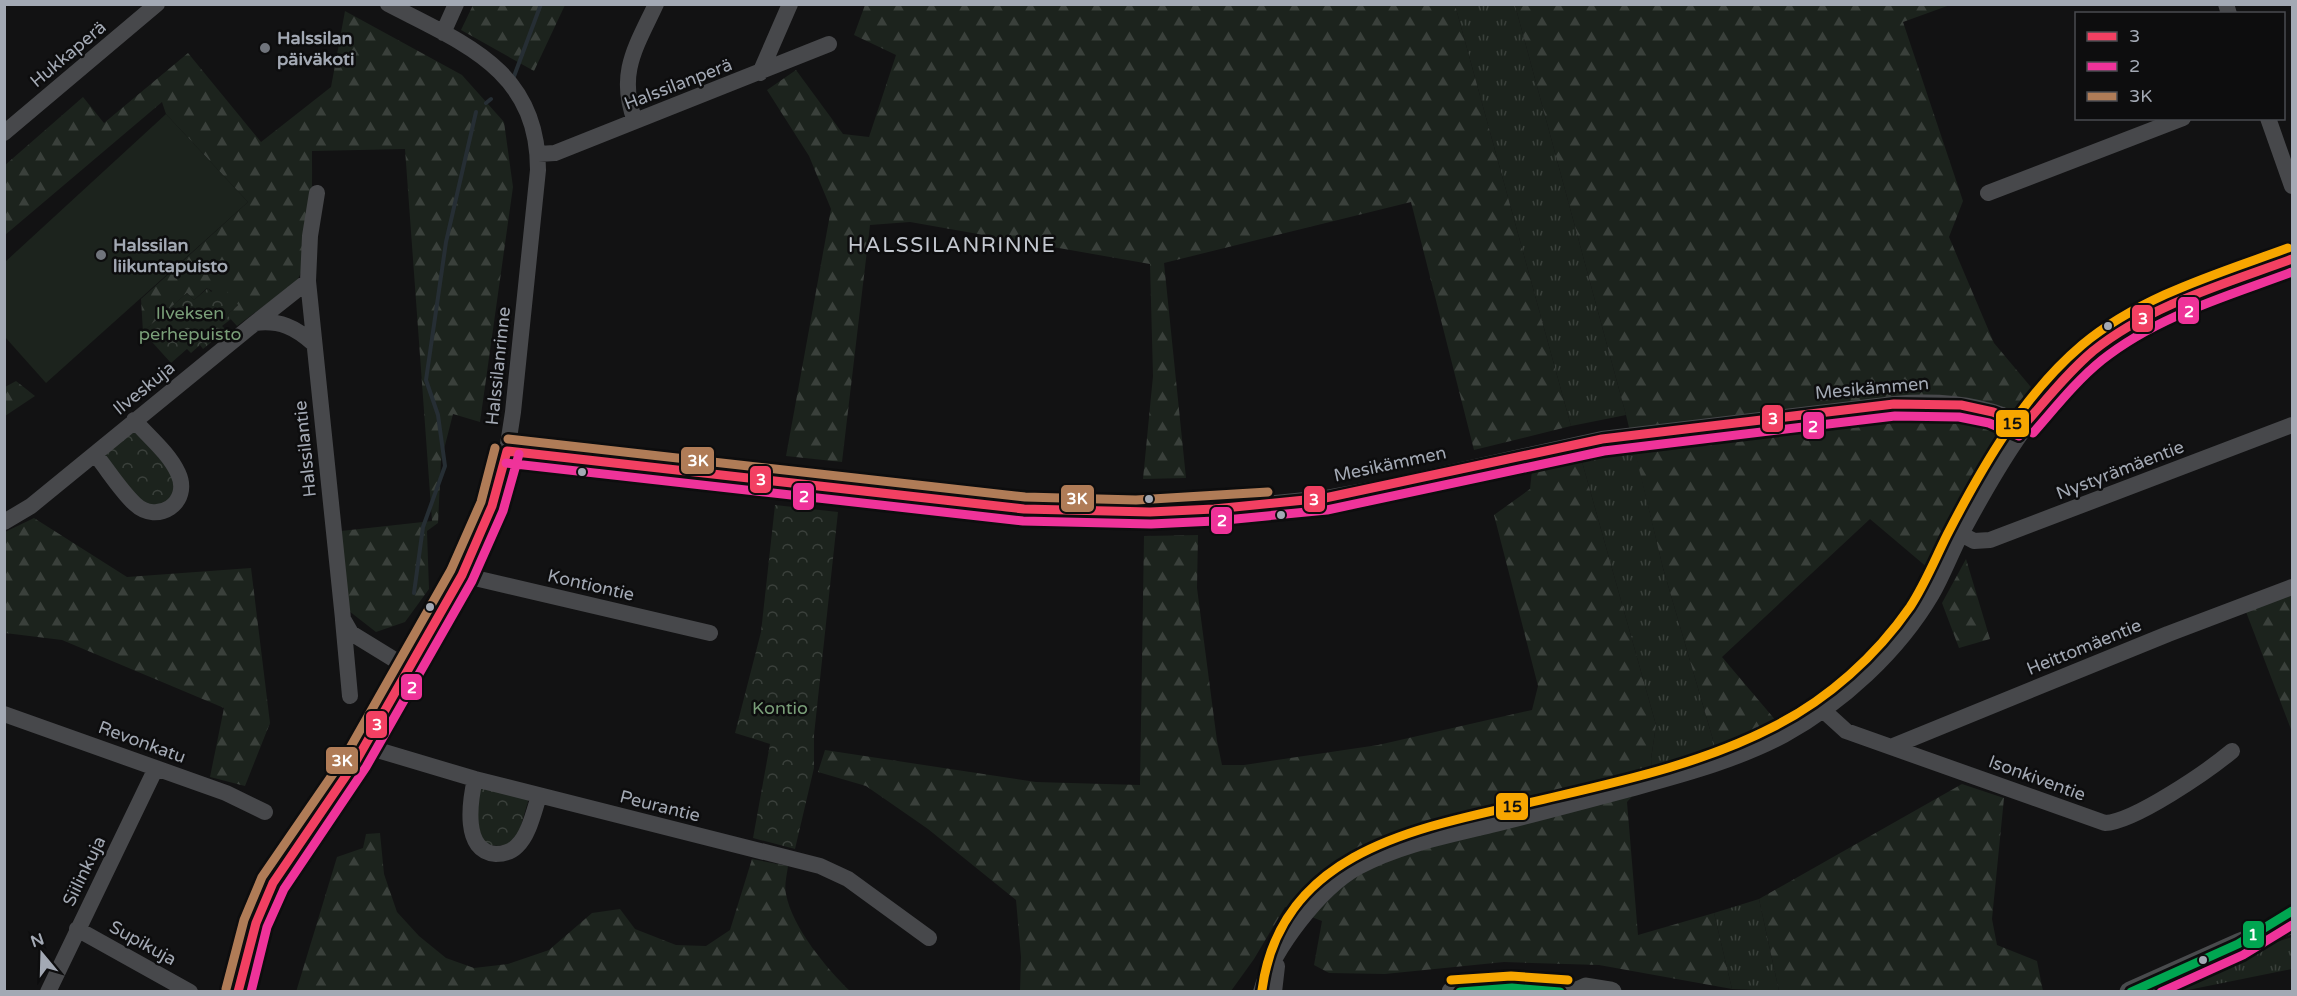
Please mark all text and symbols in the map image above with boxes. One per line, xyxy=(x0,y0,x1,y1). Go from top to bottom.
legend xyxy=(2075,12,2285,120)
street label: Hukkaperä xyxy=(26,16,110,92)
text: 3 xyxy=(2129,25,2140,47)
place label: Halssilan päiväkoti xyxy=(277,27,354,70)
marker: Halssilan päiväkoti xyxy=(258,41,272,55)
street label: Halssilanperä xyxy=(621,53,735,115)
text: 2 xyxy=(2129,55,2140,77)
text: 3K xyxy=(2129,85,2152,107)
district label: HALSSILANRINNE xyxy=(848,233,1056,258)
place label: Halssilan liikuntapuisto xyxy=(113,234,228,277)
marker: Halssilan liikuntapuisto xyxy=(94,248,108,262)
line badge: 2 xyxy=(2177,296,2200,325)
park label: Ilveksen perhepuisto xyxy=(139,302,241,345)
text: 2 xyxy=(2184,302,2194,322)
line badge: 3 xyxy=(2131,304,2154,333)
street label: Halssilanrinne xyxy=(481,306,515,426)
text: 3 xyxy=(2138,309,2148,329)
unlabelled marker xyxy=(2102,320,2114,332)
street label: Ilveskuja xyxy=(109,356,179,420)
street label: Mesikämmen xyxy=(1814,372,1930,404)
street label: Halssilantie xyxy=(289,400,321,498)
line badge: 3 xyxy=(1761,404,1784,433)
text: 3 xyxy=(1768,409,1778,429)
line badge: 15 xyxy=(1995,409,2030,438)
line badge: 2 xyxy=(1802,411,1825,440)
text: 15 xyxy=(2002,414,2022,434)
text: 2 xyxy=(1808,417,1818,437)
street label: Nystyrämäentie xyxy=(2053,436,2187,504)
street label: Mesikämmen xyxy=(1332,441,1448,487)
line badge: 3K xyxy=(680,446,715,475)
text: 3K xyxy=(688,451,709,471)
line badge: 3 xyxy=(749,465,772,494)
unlabelled marker xyxy=(576,466,588,478)
text: 3 xyxy=(756,470,766,490)
line badge: 2 xyxy=(792,482,815,511)
line badge: 3K xyxy=(1060,484,1095,513)
line badge: 3 xyxy=(1303,485,1326,513)
text: 2 xyxy=(799,487,809,507)
text: 3K xyxy=(1067,489,1088,509)
text: 3 xyxy=(1309,490,1319,510)
unlabelled marker xyxy=(1143,493,1155,505)
line badge: 2 xyxy=(1210,506,1233,535)
unlabelled marker xyxy=(1275,509,1287,521)
text: 2 xyxy=(1217,511,1227,531)
street label: Kontiontie xyxy=(545,564,637,606)
unlabelled marker xyxy=(424,601,436,613)
street label: Heittomäentie xyxy=(2023,614,2145,680)
line badge: 2 xyxy=(400,673,423,701)
text: 2 xyxy=(407,678,417,698)
park label: Kontio xyxy=(752,697,808,719)
line badge: 3 xyxy=(365,710,388,739)
text: 3 xyxy=(372,715,382,735)
street label: Revonkatu xyxy=(95,716,189,768)
line badge: 3K xyxy=(325,746,359,775)
street label: Isonkiventie xyxy=(1985,750,2089,806)
text: 3K xyxy=(332,751,353,771)
street label: Peurantie xyxy=(617,785,703,827)
line badge: 15 xyxy=(1495,792,1529,821)
text: 15 xyxy=(1502,797,1522,817)
street label: Siilinkuja xyxy=(58,832,110,910)
street label: Supikuja xyxy=(106,916,180,970)
line badge: 1 xyxy=(2242,920,2265,949)
north arrow xyxy=(12,924,72,984)
text: 1 xyxy=(2248,925,2258,945)
text: N xyxy=(28,929,47,952)
unlabelled marker xyxy=(2197,954,2209,966)

